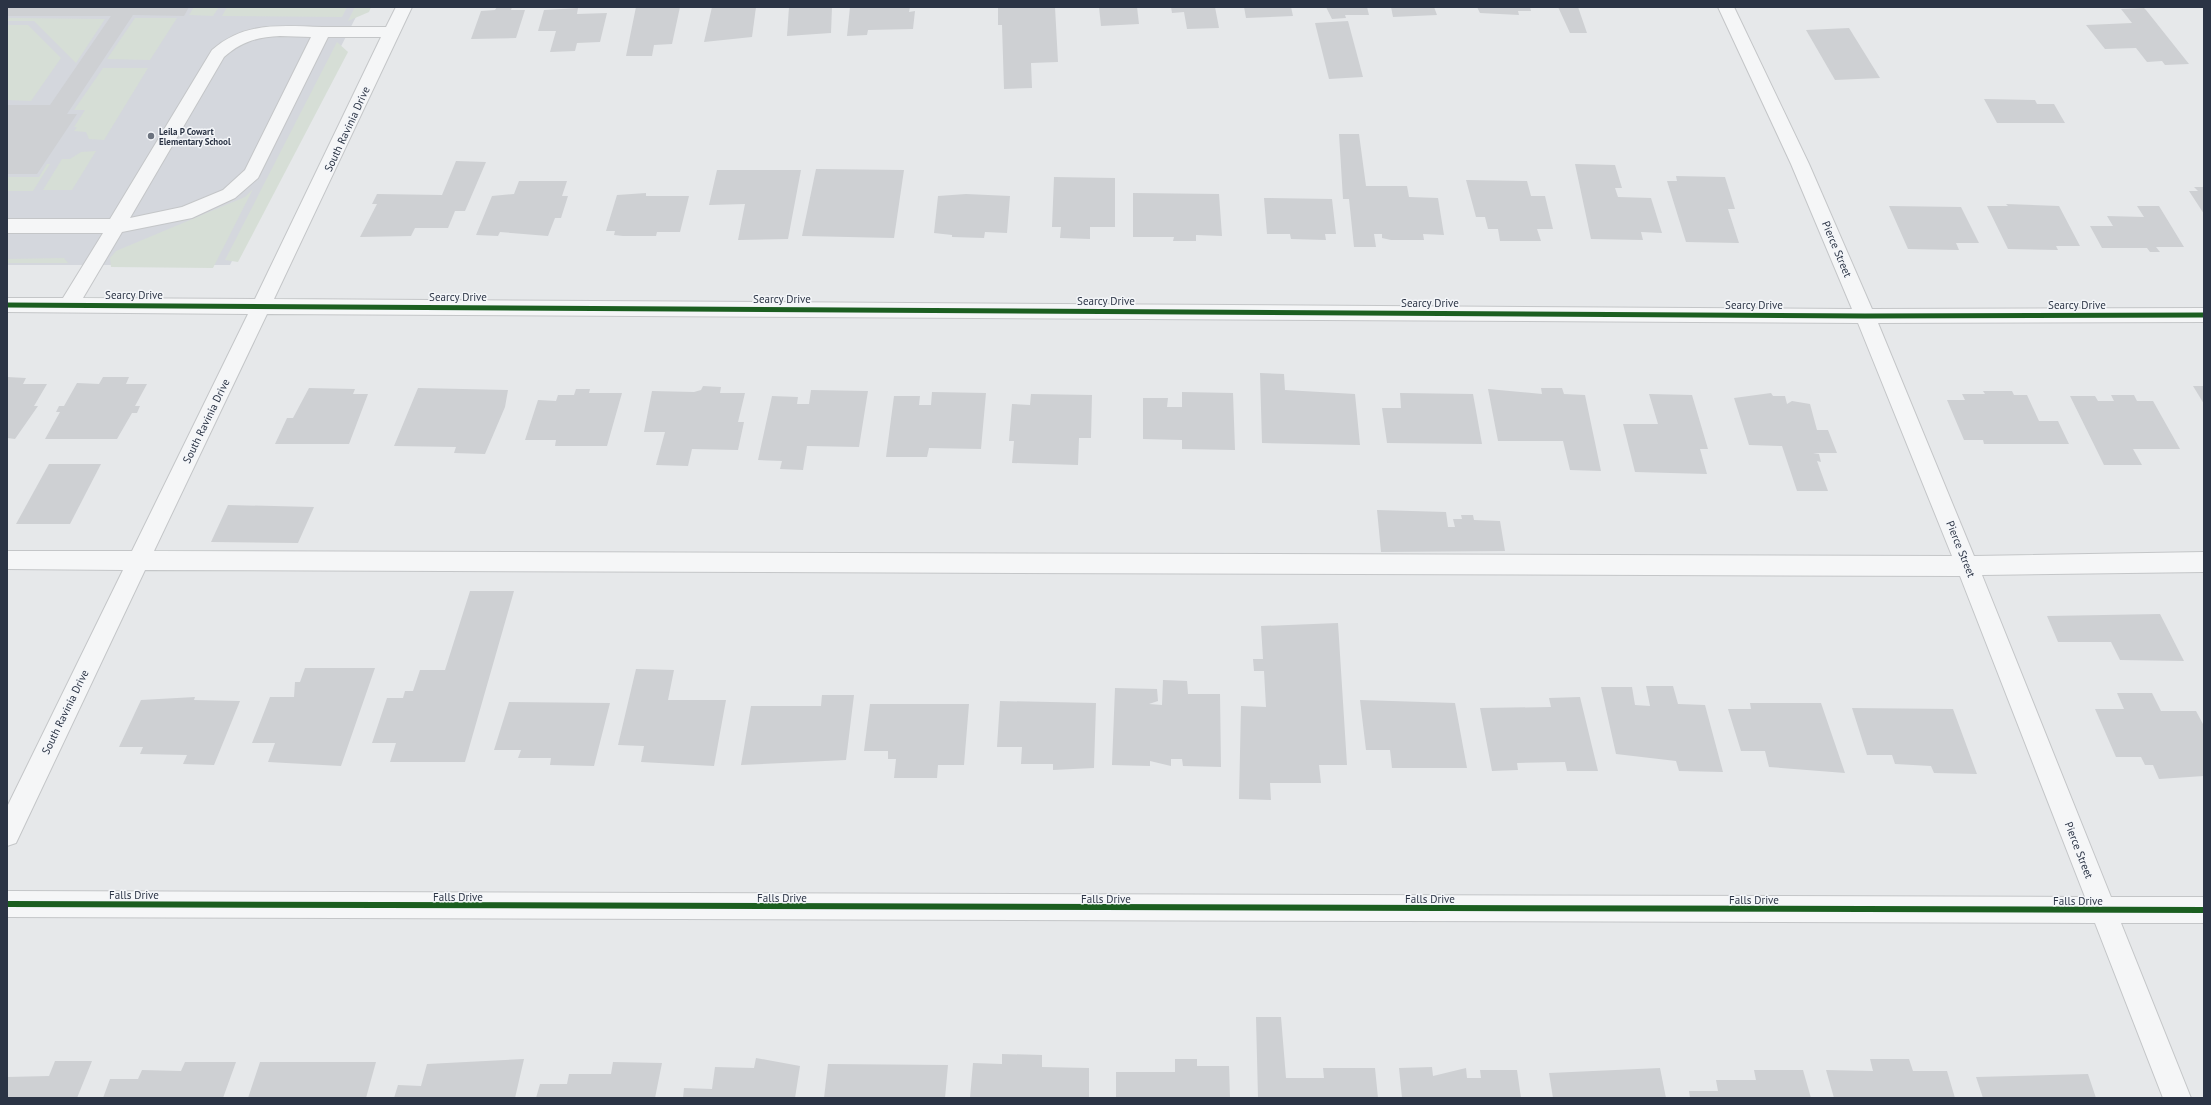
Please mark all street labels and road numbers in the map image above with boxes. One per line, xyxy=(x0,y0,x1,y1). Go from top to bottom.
street label: South Ravinia Drive xyxy=(321,84,373,174)
street label: Pierce Street xyxy=(1819,219,1855,279)
street label: Searcy Drive xyxy=(105,288,163,302)
street label: Searcy Drive xyxy=(429,290,487,304)
street label: Searcy Drive xyxy=(753,292,811,306)
street label: Searcy Drive xyxy=(1077,294,1135,308)
street label: Searcy Drive xyxy=(1401,296,1459,310)
street label: Searcy Drive xyxy=(1725,298,1783,312)
street label: Searcy Drive xyxy=(2048,298,2106,312)
street label: South Ravinia Drive xyxy=(179,376,233,466)
street label: Pierce Street xyxy=(1943,519,1979,580)
street label: South Ravinia Drive xyxy=(38,667,92,757)
street label: Pierce Street xyxy=(2062,820,2096,881)
street label: Falls Drive xyxy=(109,888,159,902)
street label: Falls Drive xyxy=(433,890,483,904)
street label: Falls Drive xyxy=(757,891,807,905)
street label: Falls Drive xyxy=(1081,892,1131,906)
street label: Falls Drive xyxy=(1405,892,1455,906)
street label: Falls Drive xyxy=(1729,893,1779,907)
street label: Falls Drive xyxy=(2053,894,2103,908)

